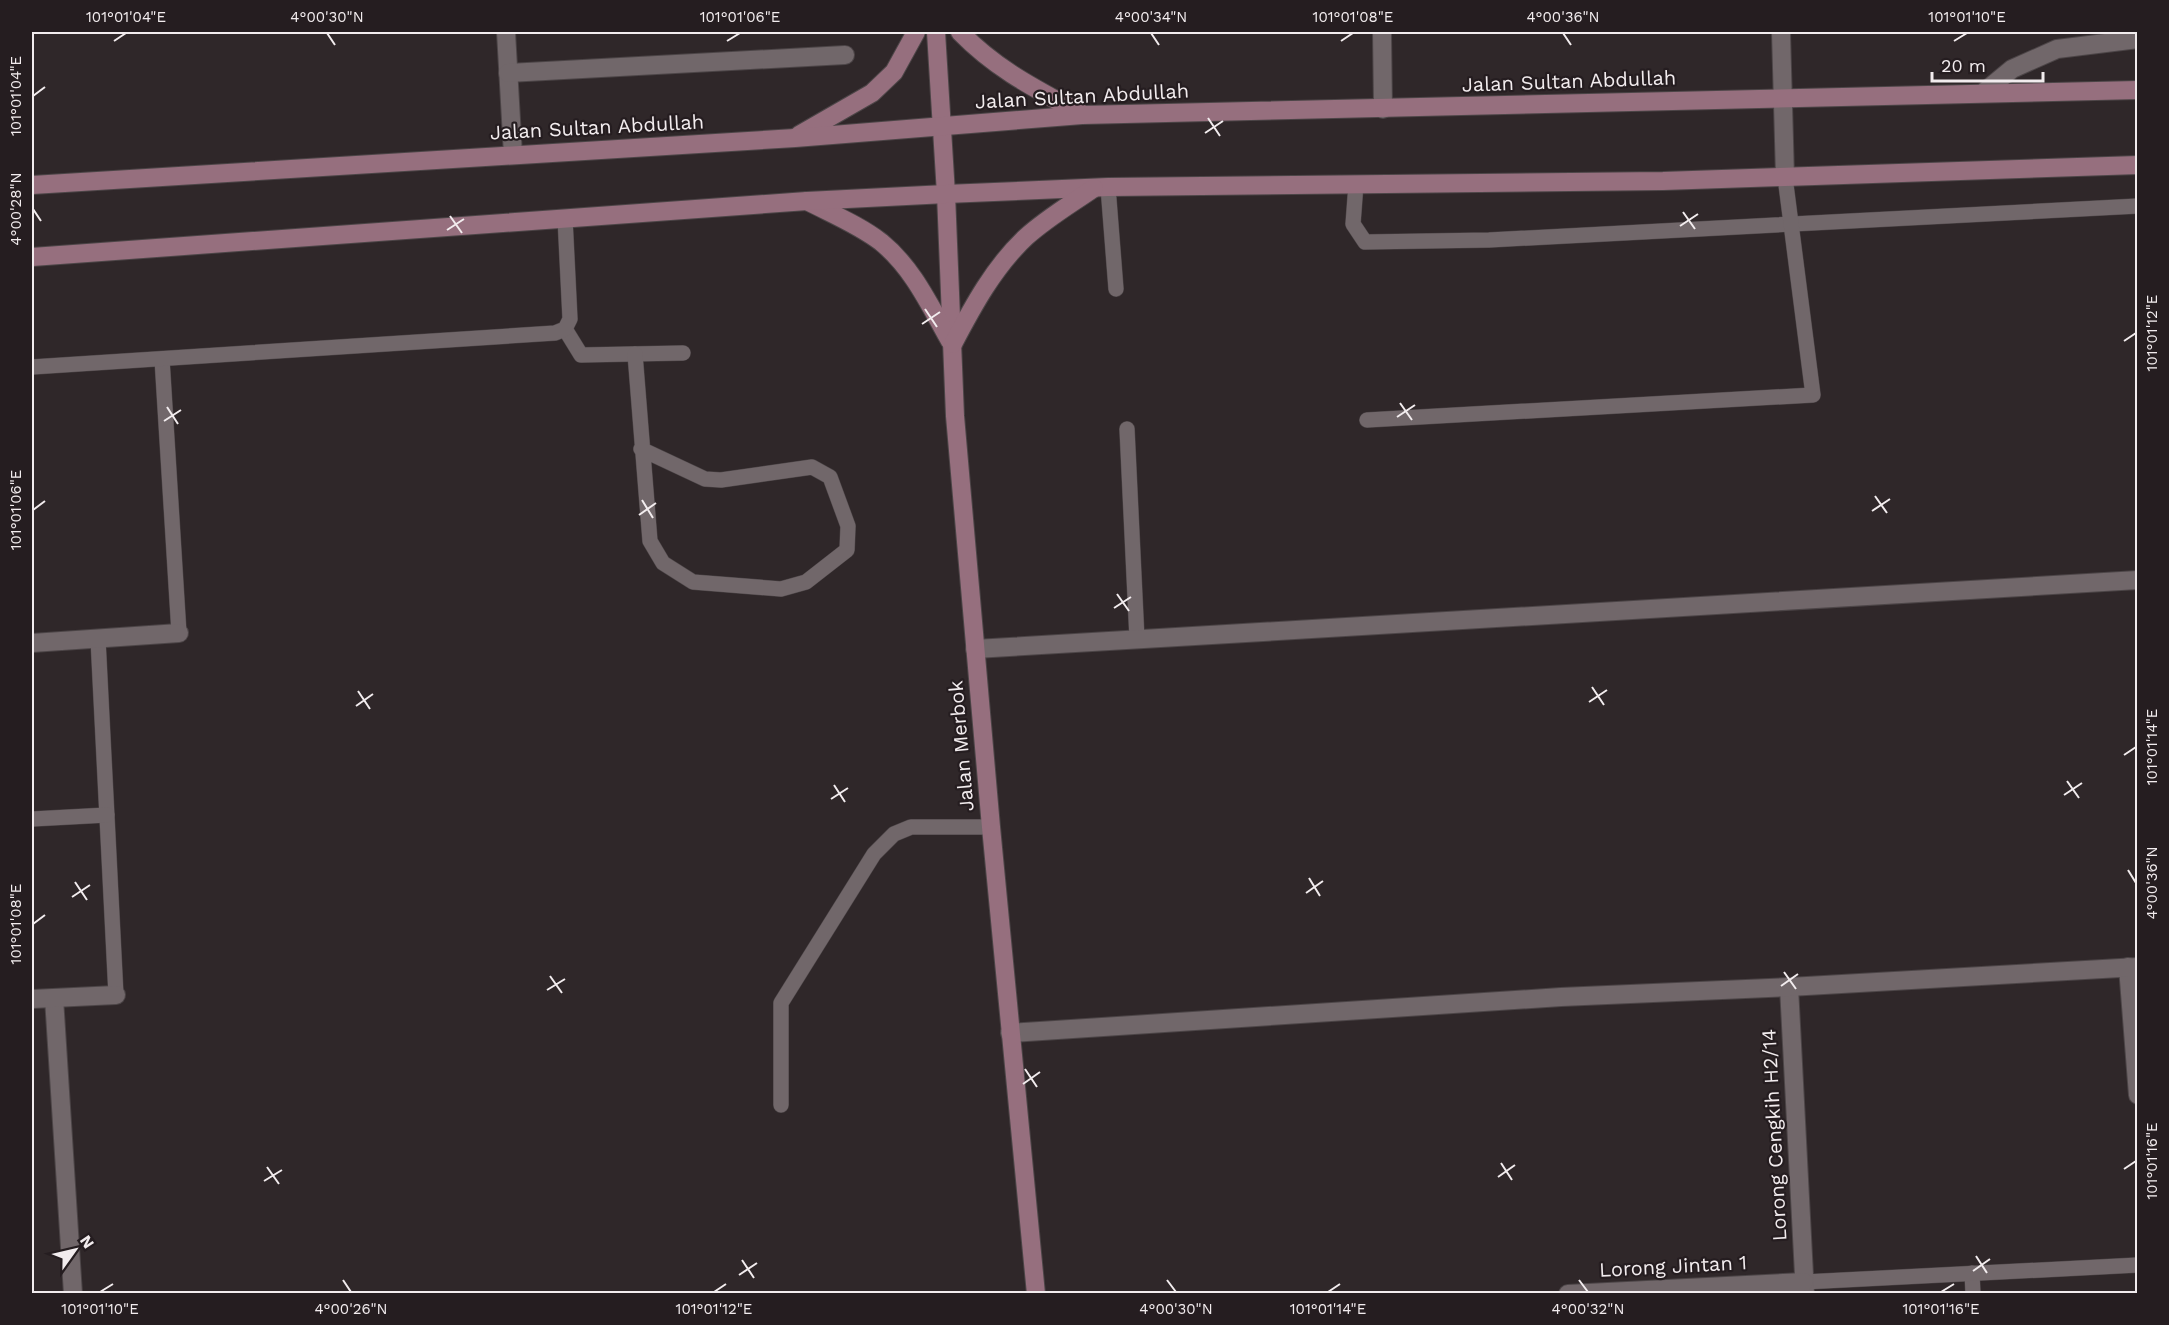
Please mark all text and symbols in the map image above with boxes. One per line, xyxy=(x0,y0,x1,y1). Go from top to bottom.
text: 101°01'04"E xyxy=(86,8,166,26)
text: 4°00'30"N xyxy=(290,8,364,26)
text: 101°01'06"E xyxy=(700,8,780,26)
text: 4°00'34"N xyxy=(1115,8,1187,26)
text: 101°01'08"E xyxy=(1313,8,1393,26)
text: 4°00'36"N xyxy=(1526,8,1600,26)
text: 101°01'10"E xyxy=(1928,8,2006,26)
scale bar xyxy=(1932,45,2043,83)
text: 20 m xyxy=(1941,55,1986,76)
text: 101°01'04"E xyxy=(7,56,25,136)
street label: Jalan Sultan Abdullah xyxy=(1461,65,1677,97)
street label: Jalan Sultan Abdullah xyxy=(974,78,1190,114)
street label: Jalan Sultan Abdullah xyxy=(489,109,705,145)
text: 4°00'28"N xyxy=(7,172,25,246)
text: 101°01'12"E xyxy=(2143,295,2161,371)
text: 101°01'06"E xyxy=(7,470,25,550)
street label: Jalan Merbok xyxy=(943,679,979,813)
text: 101°01'14"E xyxy=(2143,709,2161,785)
text: 4°00'36"N xyxy=(2143,846,2161,920)
text: 101°01'08"E xyxy=(7,884,25,964)
street label: Lorong Cengkih H2/14 xyxy=(1756,1028,1792,1242)
text: 101°01'16"E xyxy=(2143,1122,2161,1200)
north arrow xyxy=(45,1220,105,1280)
text: N xyxy=(76,1232,98,1252)
street label: Lorong Jintan 1 xyxy=(1598,1250,1748,1282)
text: 101°01'10"E xyxy=(61,1300,139,1318)
text: 4°00'26"N xyxy=(314,1300,388,1318)
text: 101°01'12"E xyxy=(676,1300,752,1318)
text: 4°00'30"N xyxy=(1139,1300,1213,1318)
text: 101°01'14"E xyxy=(1290,1300,1366,1318)
text: 4°00'32"N xyxy=(1552,1300,1624,1318)
text: 101°01'16"E xyxy=(1902,1300,1980,1318)

